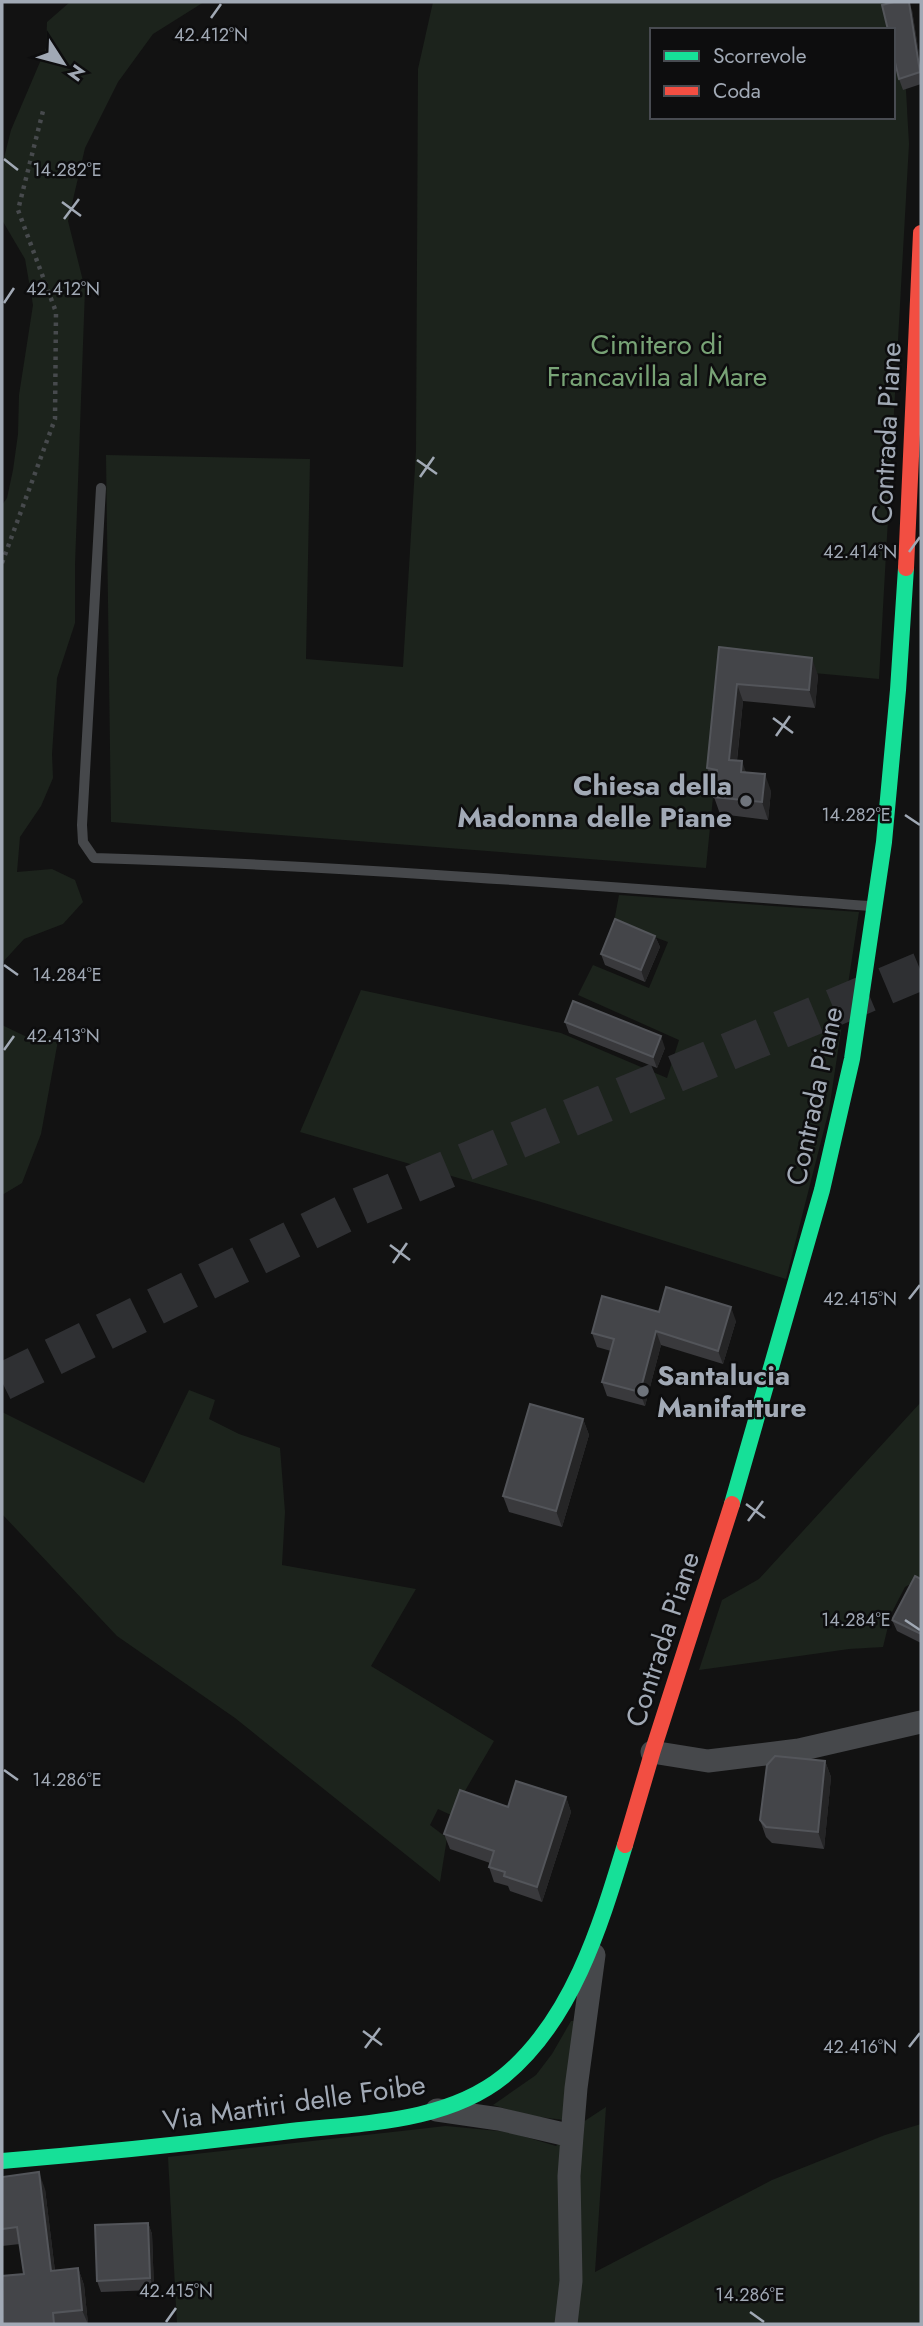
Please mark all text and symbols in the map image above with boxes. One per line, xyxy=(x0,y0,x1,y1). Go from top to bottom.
text: 42.412°N xyxy=(174,22,248,48)
north arrow xyxy=(28,28,98,98)
legend xyxy=(650,28,895,119)
text: Scorrevole xyxy=(713,41,807,71)
text: N xyxy=(61,59,92,87)
text: Coda xyxy=(713,76,761,106)
text: 14.282°E xyxy=(32,157,102,183)
text: 42.412°N xyxy=(26,276,100,302)
park label: Cimitero di Francavilla al Mare xyxy=(547,324,767,397)
street label: Contrada Piane xyxy=(861,341,912,525)
text: 42.414°N xyxy=(823,539,897,565)
place label: Chiesa della Madonna delle Piane xyxy=(457,765,732,838)
marker: Chiesa della Madonna delle Piane xyxy=(738,793,754,809)
text: 14.282°E xyxy=(821,802,891,828)
text: 14.284°E xyxy=(32,962,102,988)
street label: Contrada Piane xyxy=(776,1003,853,1189)
text: 42.413°N xyxy=(26,1023,100,1049)
text: 42.415°N xyxy=(823,1286,897,1312)
place label: Santalucia Manifatture xyxy=(657,1355,807,1428)
marker: Santalucia Manifatture xyxy=(635,1383,651,1399)
street label: Contrada Piane xyxy=(615,1546,710,1732)
text: 14.284°E xyxy=(821,1607,891,1633)
text: 14.286°E xyxy=(32,1767,102,1793)
text: 42.416°N xyxy=(823,2034,897,2060)
street label: Via Martiri delle Foibe xyxy=(160,2064,428,2141)
text: 42.415°N xyxy=(139,2278,213,2304)
text: 14.286°E xyxy=(715,2282,785,2308)

